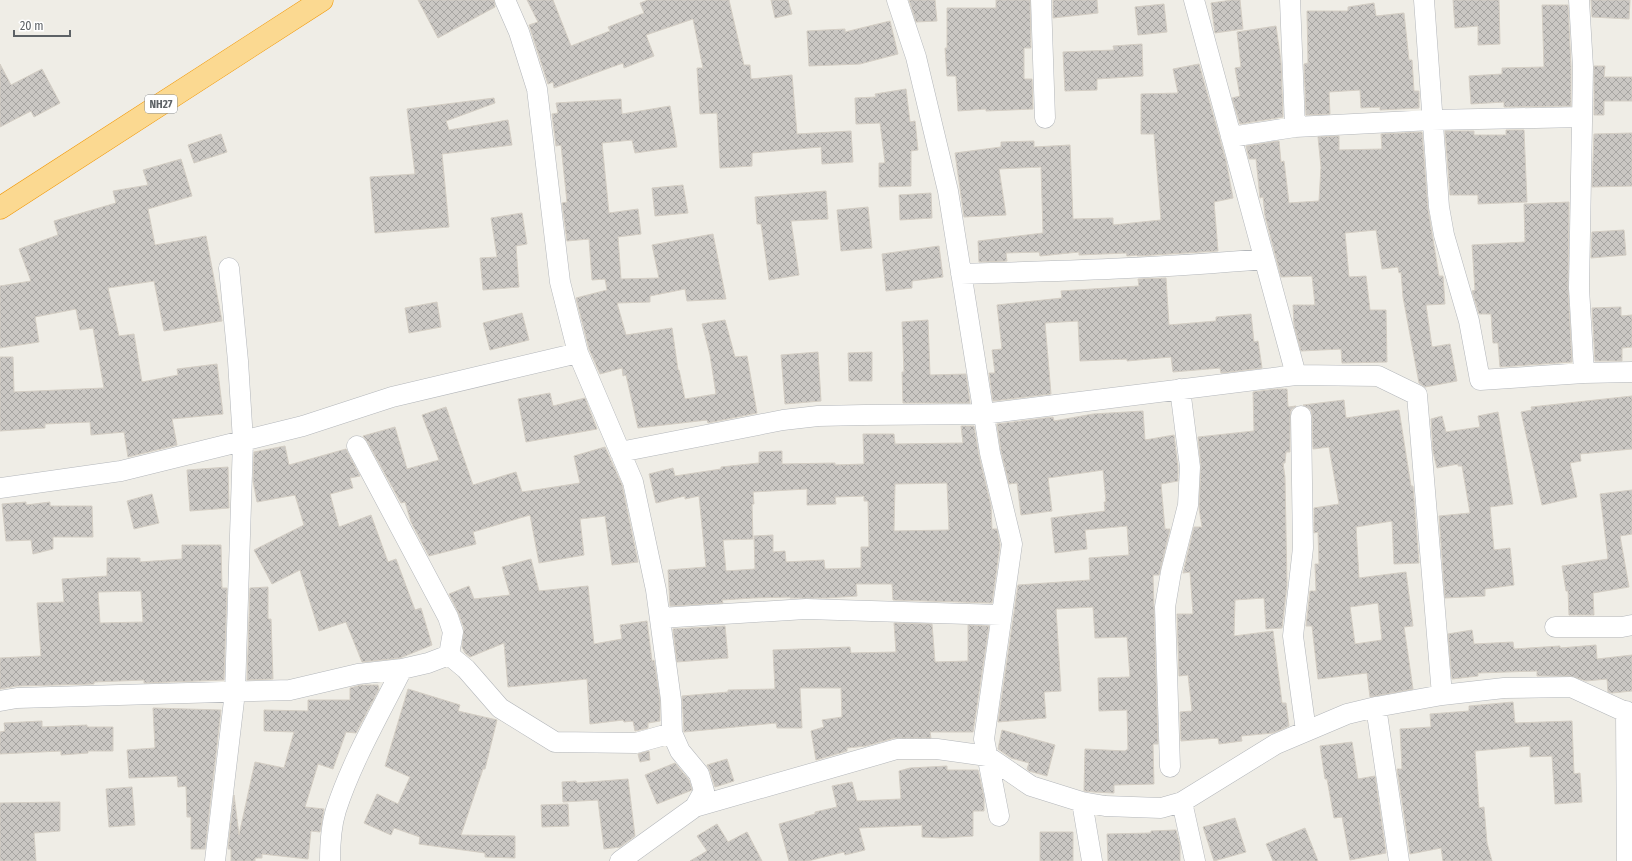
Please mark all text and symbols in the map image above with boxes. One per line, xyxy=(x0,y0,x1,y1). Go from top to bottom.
scale bar xyxy=(14,12,70,38)
text: 20 m xyxy=(20,19,44,33)
road number: NH27 xyxy=(145,95,177,113)

